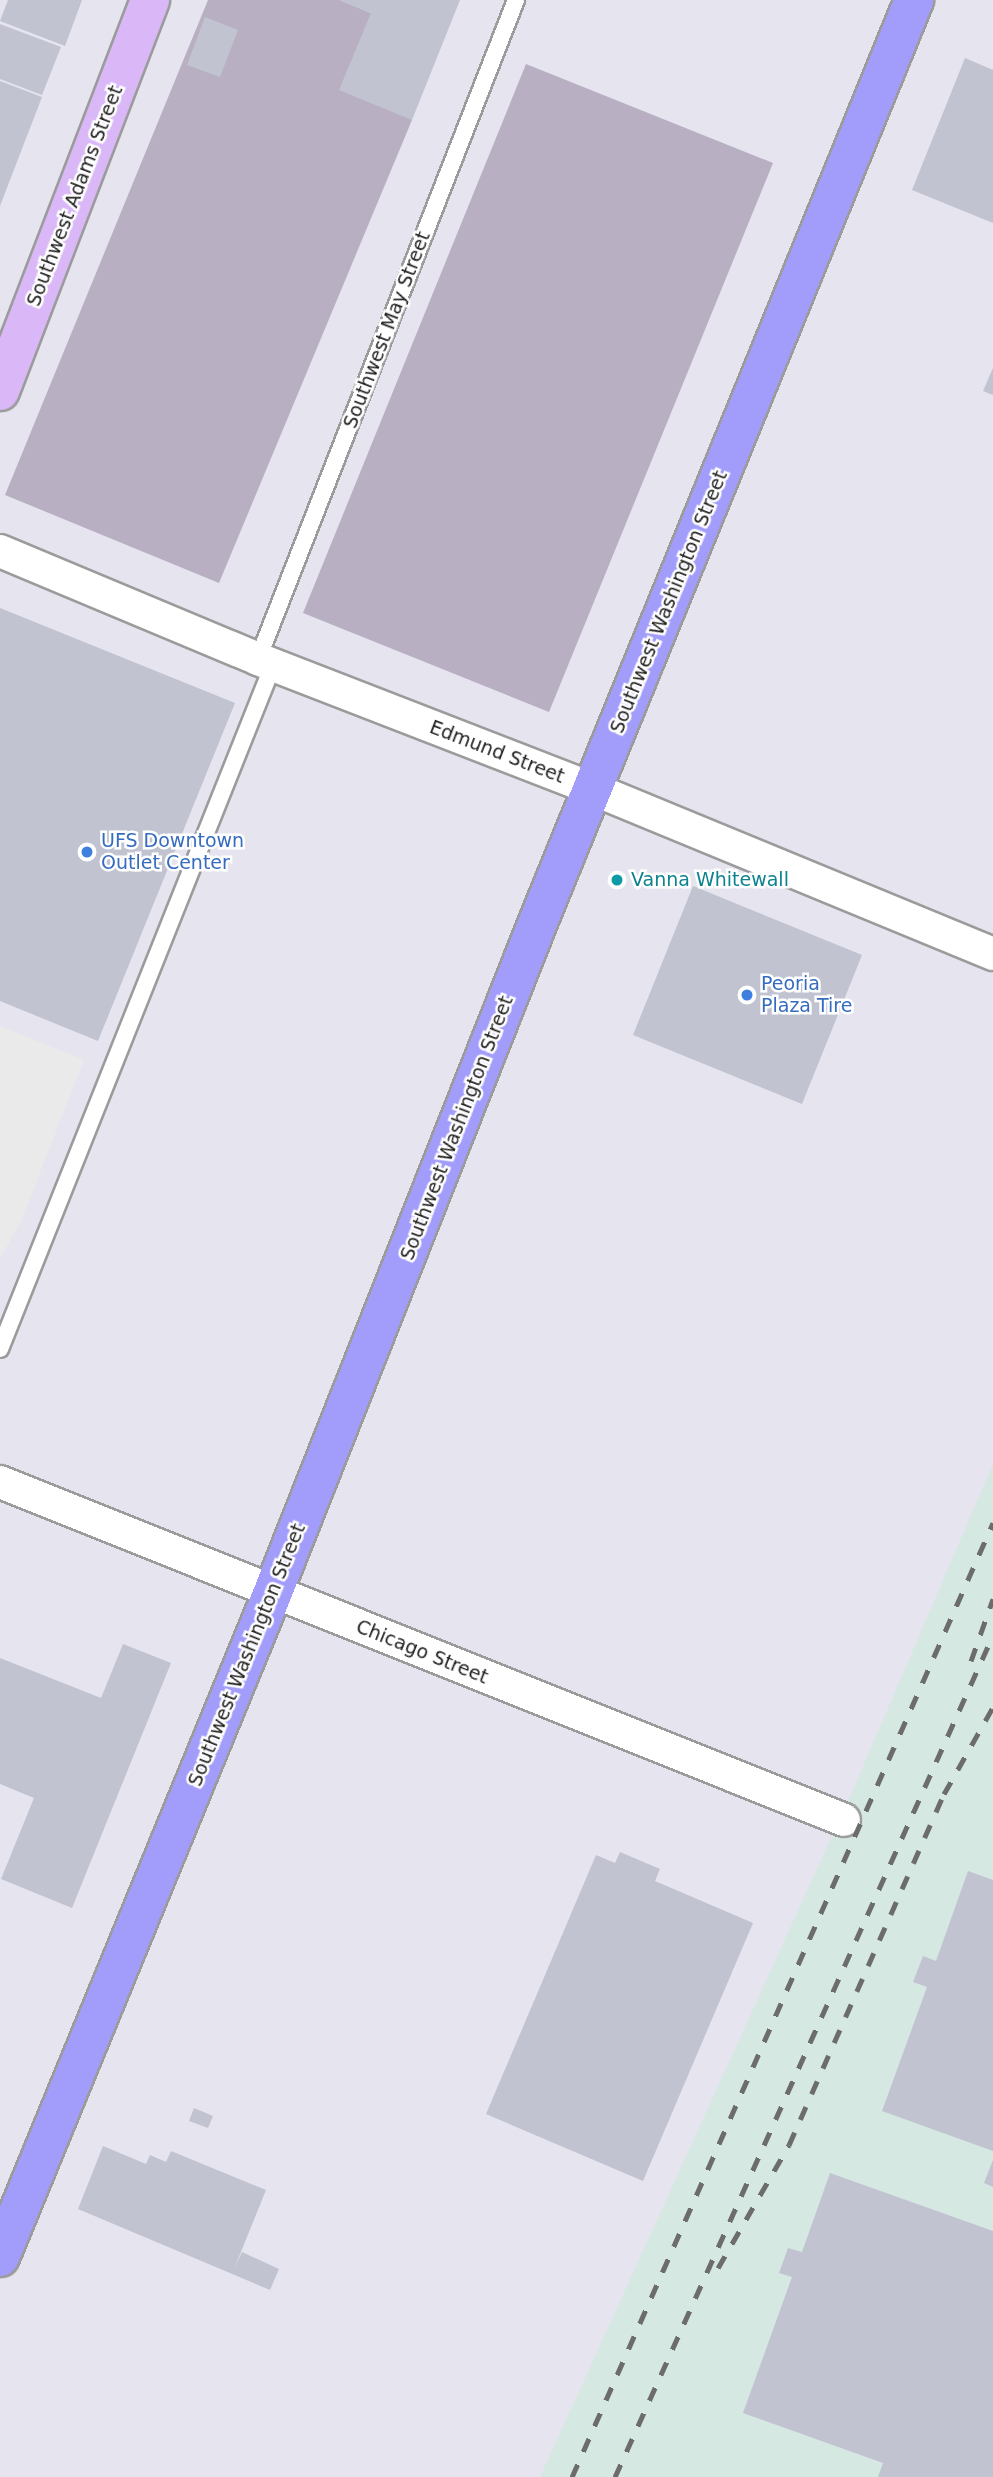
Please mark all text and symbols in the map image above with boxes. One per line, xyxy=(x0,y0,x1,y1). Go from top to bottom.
street label: Southwest Adams Street xyxy=(22,83,128,309)
street label: Southwest May Street xyxy=(339,228,435,432)
street label: Southwest Washington Street xyxy=(606,467,732,737)
street label: Edmund Street xyxy=(426,716,568,788)
place label: UFS Downtown Outlet Center xyxy=(101,830,244,874)
marker: UFS Downtown Outlet Center xyxy=(79,844,95,860)
place label: Vanna Whitewall xyxy=(631,869,789,891)
marker: Vanna Whitewall xyxy=(609,872,625,888)
place label: Peoria Plaza Tire xyxy=(761,973,852,1017)
marker: Peoria Plaza Tire xyxy=(739,987,755,1003)
street label: Southwest Washington Street xyxy=(396,993,518,1263)
street label: Southwest Washington Street xyxy=(184,1520,310,1790)
street label: Chicago Street xyxy=(353,1615,491,1689)

